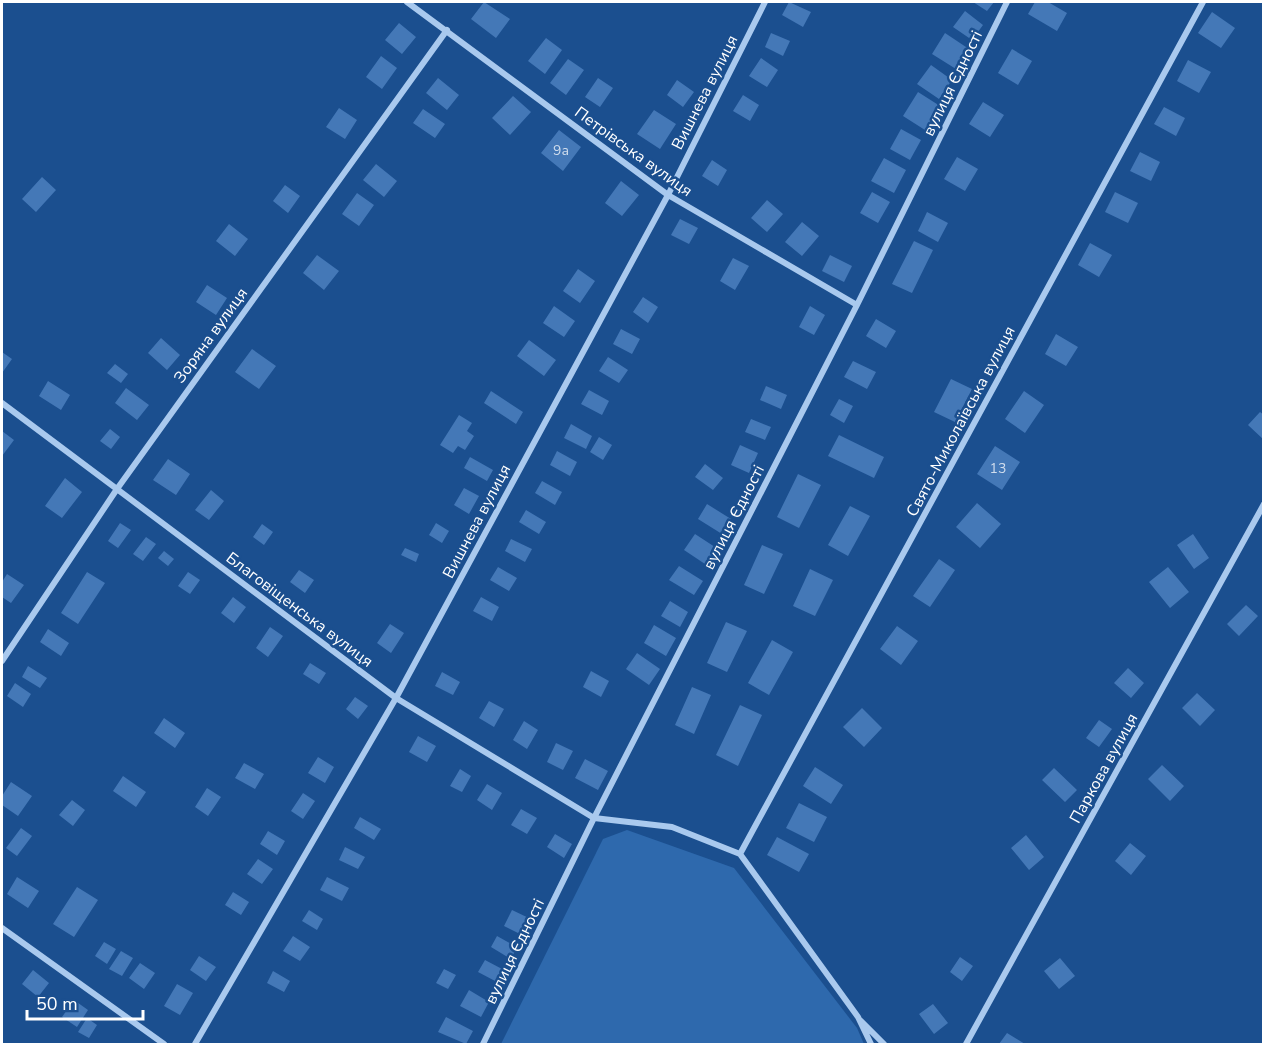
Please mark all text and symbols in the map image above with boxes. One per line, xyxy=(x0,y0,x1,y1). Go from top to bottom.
street label: вулиця Єдності xyxy=(918,27,988,140)
street label: Вишнева вулиця xyxy=(667,31,743,154)
street label: Петрівська вулиця xyxy=(570,102,697,202)
house number: 9а xyxy=(553,141,569,160)
street label: Зоряна вулиця xyxy=(169,283,253,388)
street label: Свято-Миколаївська вулиця xyxy=(901,322,1021,521)
house number: 13 xyxy=(990,459,1006,478)
street label: Вишнева вулиця xyxy=(438,461,516,582)
street label: вулиця Єдності xyxy=(698,461,770,574)
street label: Благовіщенська вулиця xyxy=(221,547,377,672)
street label: Паркова вулиця xyxy=(1065,710,1143,827)
street label: вулиця Єдності xyxy=(480,895,550,1008)
scale bar xyxy=(27,983,142,1021)
text: 50 m xyxy=(36,992,78,1016)

